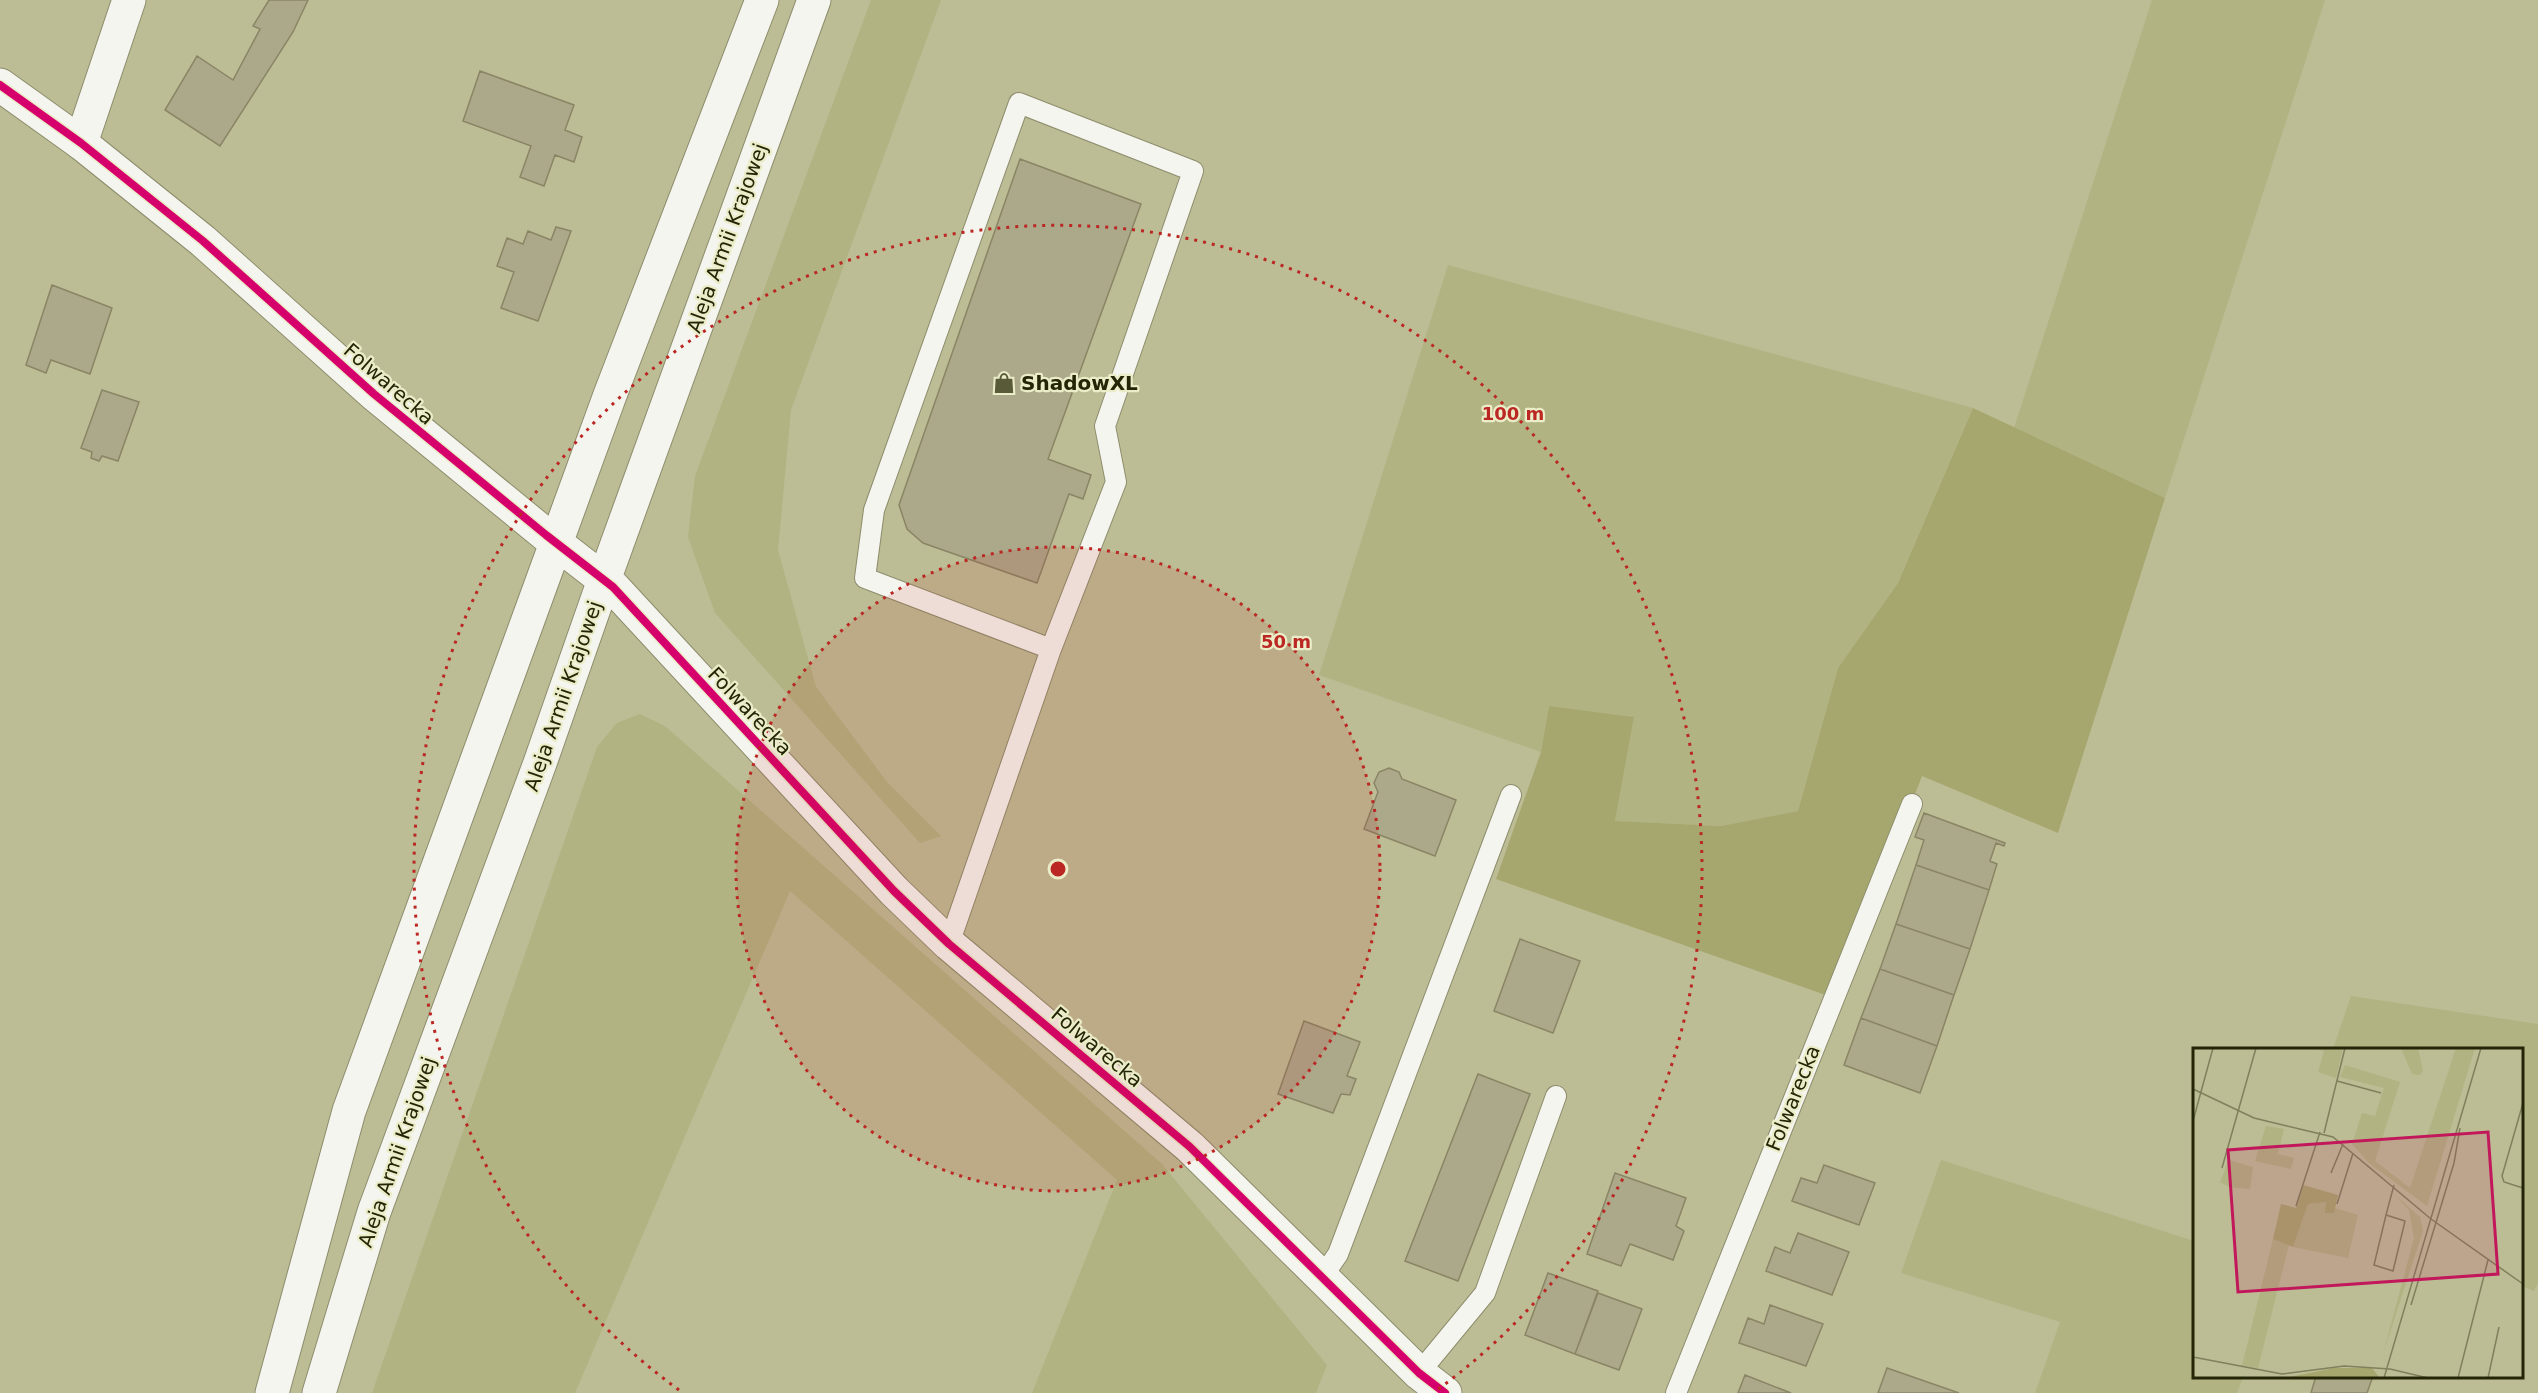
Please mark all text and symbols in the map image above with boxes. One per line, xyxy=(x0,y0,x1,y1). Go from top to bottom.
street label: Aleja Armii Krajowej xyxy=(682,140,772,336)
street label: Folwarecka xyxy=(339,338,439,430)
shop icon: ShadowXL xyxy=(992,371,1016,395)
place label: ShadowXL xyxy=(1021,371,1138,395)
text: 100 m xyxy=(1482,403,1544,424)
street label: Aleja Armii Krajowej xyxy=(519,598,607,794)
text: 50 m xyxy=(1261,631,1311,652)
street label: Folwarecka xyxy=(703,662,797,760)
centre of rings xyxy=(1048,859,1068,879)
street label: Folwarecka xyxy=(1046,1002,1148,1092)
street label: Folwarecka xyxy=(1761,1042,1825,1154)
inset map xyxy=(2193,1048,2523,1378)
street label: Aleja Armii Krajowej xyxy=(353,1054,441,1250)

